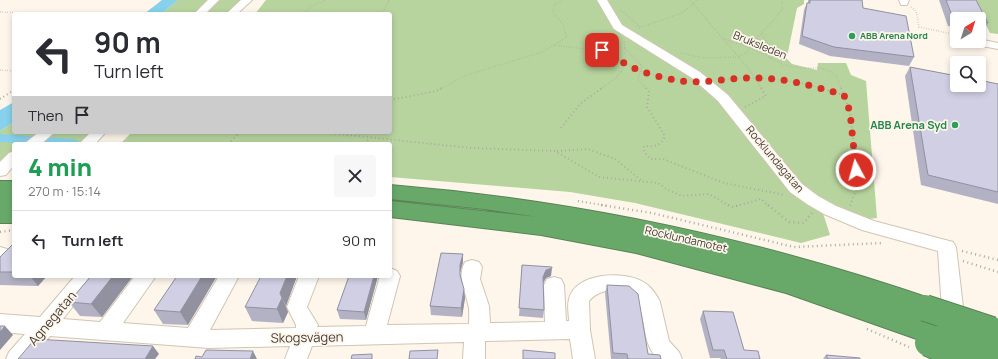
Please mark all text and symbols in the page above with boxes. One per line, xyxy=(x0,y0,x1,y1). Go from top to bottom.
north arrow xyxy=(950,12,986,48)
map controls xyxy=(950,12,986,92)
text: 90 m xyxy=(94,23,161,61)
street label: Bruksleden xyxy=(731,27,789,62)
icon: left xyxy=(28,28,80,80)
place label: ABB Arena Nord xyxy=(860,29,928,42)
marker: ABB Arena Nord xyxy=(847,31,857,41)
pin xyxy=(585,33,619,67)
icon: arrive xyxy=(591,39,613,61)
button: search xyxy=(950,56,986,92)
text: Turn left xyxy=(94,59,164,83)
icon: arrive xyxy=(71,104,93,126)
text: Then xyxy=(28,105,63,126)
place label: ABB Arena Syd xyxy=(870,117,947,132)
marker: ABB Arena Syd xyxy=(950,120,960,130)
street label: Rocklundagatan xyxy=(743,122,808,195)
position arrow xyxy=(835,149,877,191)
text: 4 min xyxy=(28,150,92,183)
button: close xyxy=(334,155,376,197)
text: 270 m · 15:14 xyxy=(28,182,101,200)
street label: Rocklundamotet xyxy=(643,222,729,255)
icon: left xyxy=(28,230,50,252)
text: Turn left xyxy=(62,230,124,251)
text: 90 m xyxy=(342,230,376,251)
street label: Agnegatan xyxy=(24,287,80,349)
street label: Skogsvägen xyxy=(271,327,343,347)

